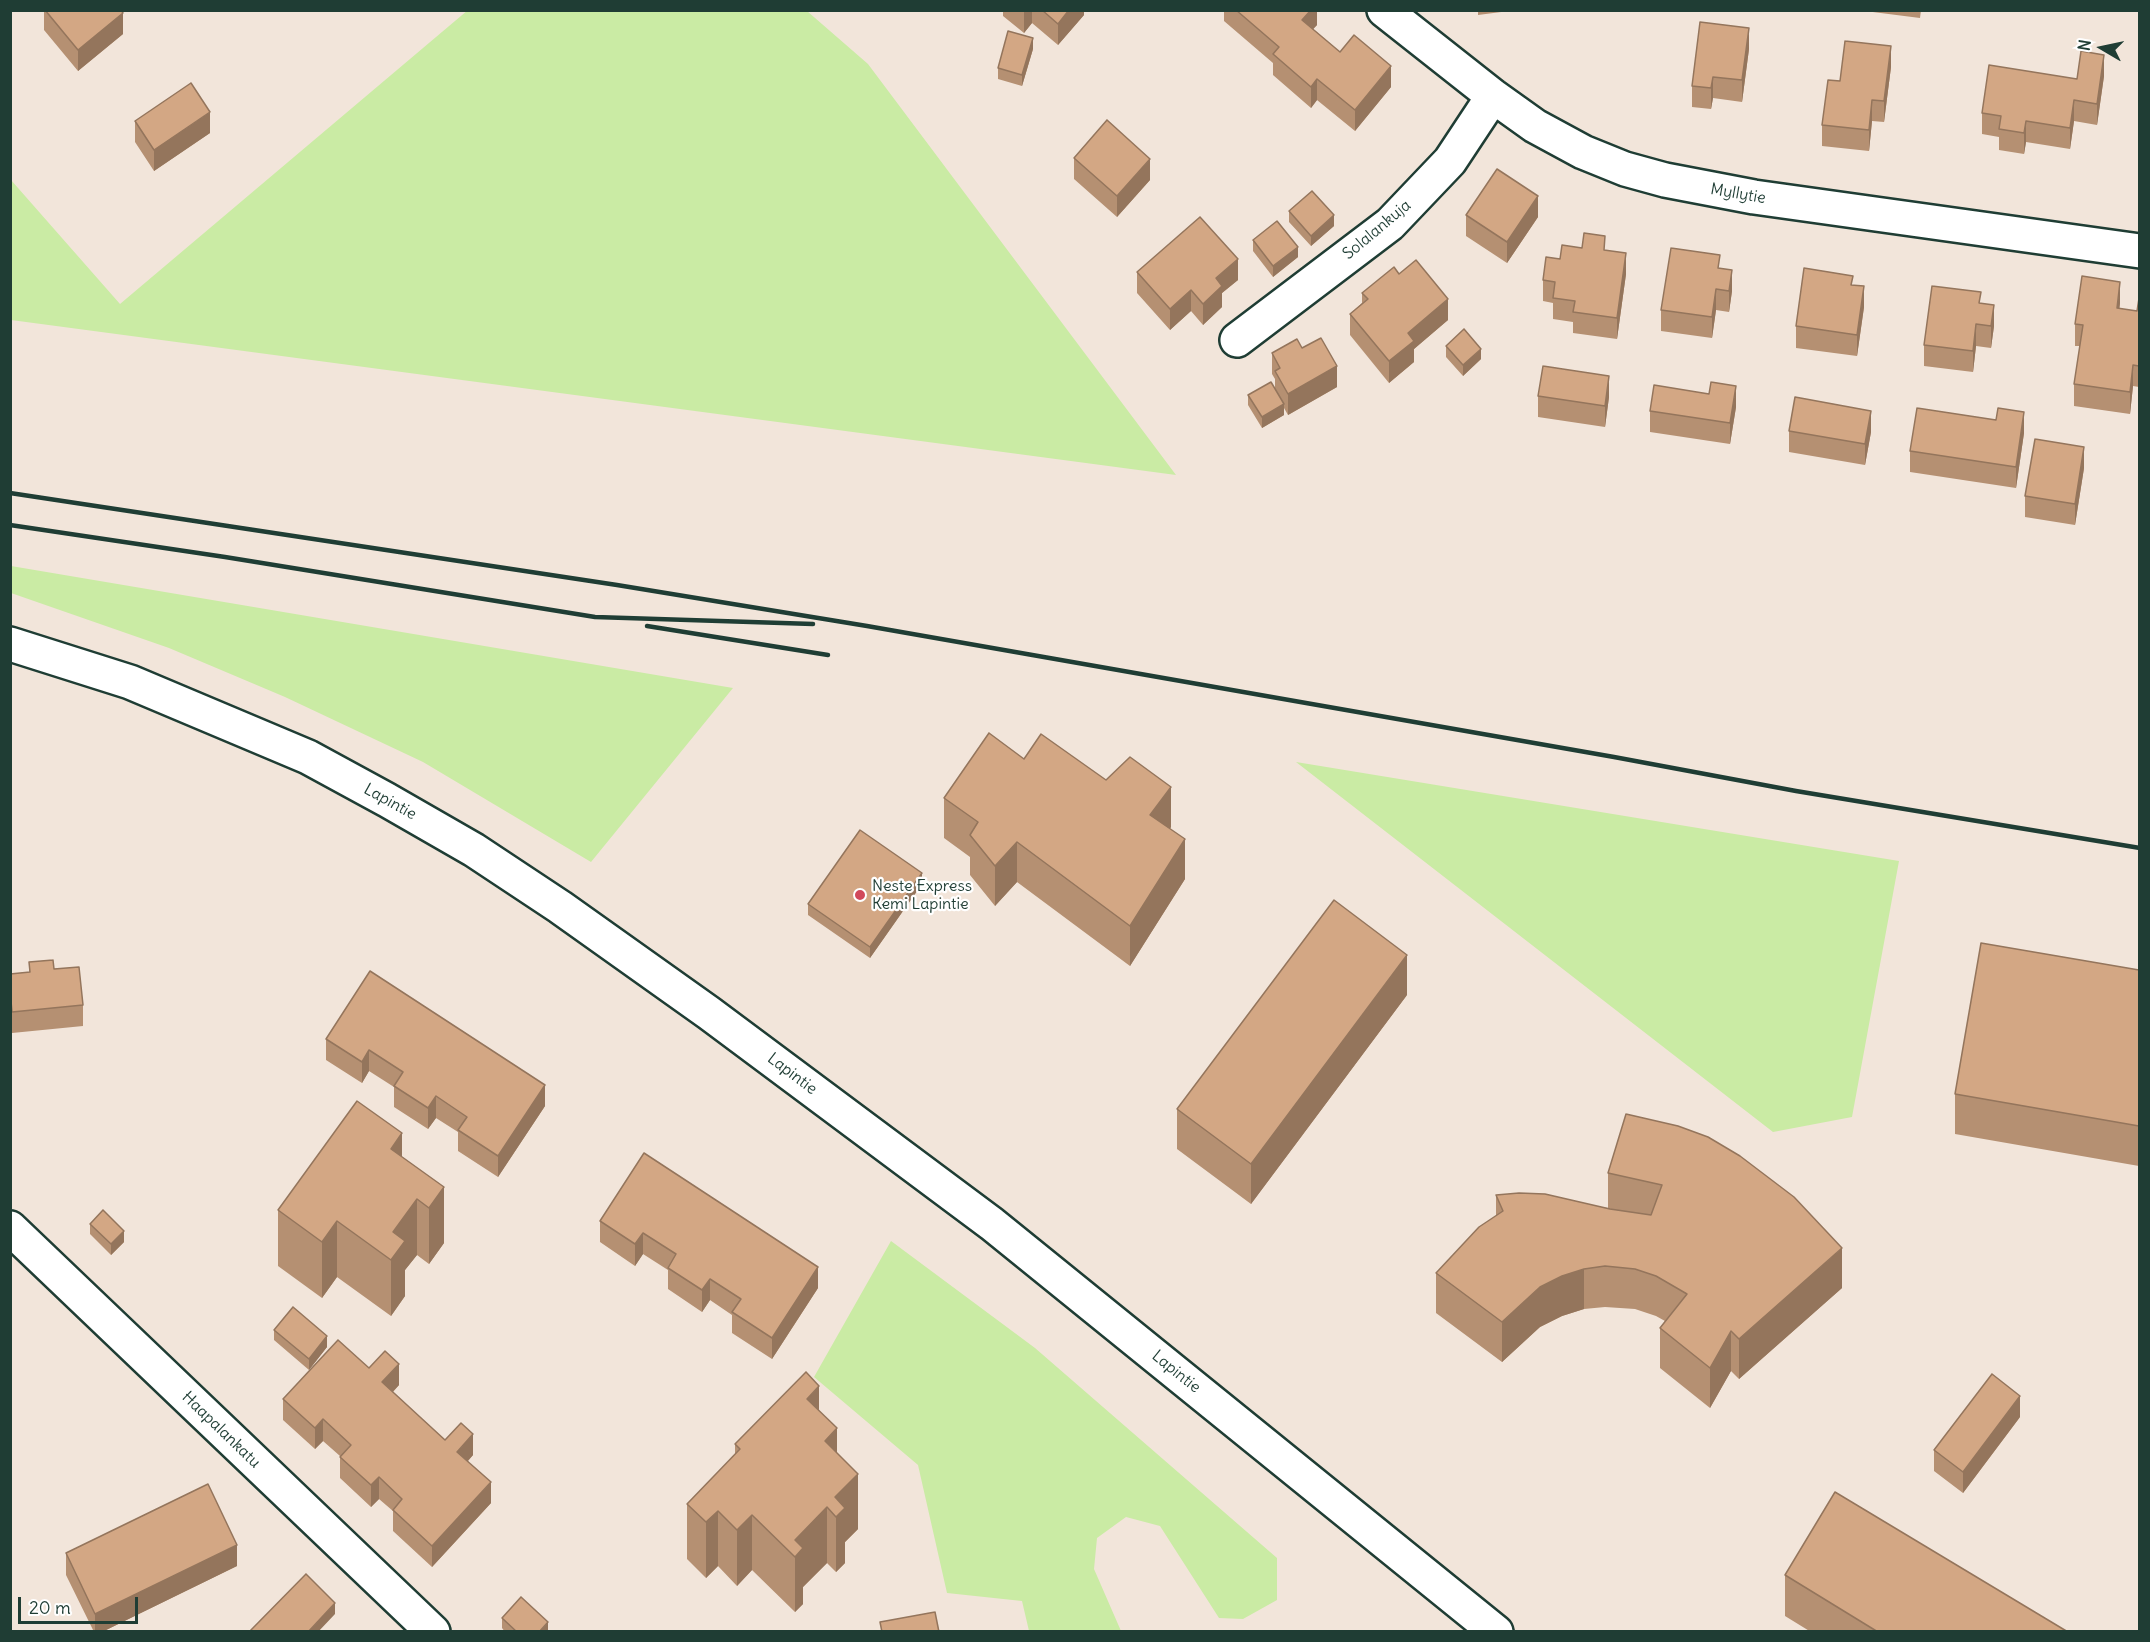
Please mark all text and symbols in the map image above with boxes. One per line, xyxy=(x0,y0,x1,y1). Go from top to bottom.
north arrow xyxy=(2072,18,2132,78)
text: N xyxy=(2073,38,2095,52)
street label: Myllytie xyxy=(1709,180,1767,208)
street label: Solalankuja xyxy=(1339,196,1415,264)
street label: Lapintie xyxy=(360,780,420,824)
place label: Neste Express Kemi Lapintie xyxy=(872,876,972,914)
marker: Neste Express Kemi Lapintie xyxy=(853,888,867,902)
street label: Lapintie xyxy=(763,1049,821,1099)
street label: Lapintie xyxy=(1148,1347,1204,1397)
street label: Haapalankatu xyxy=(178,1388,264,1472)
scale bar xyxy=(21,1585,141,1623)
text: 20 m xyxy=(29,1596,71,1619)

